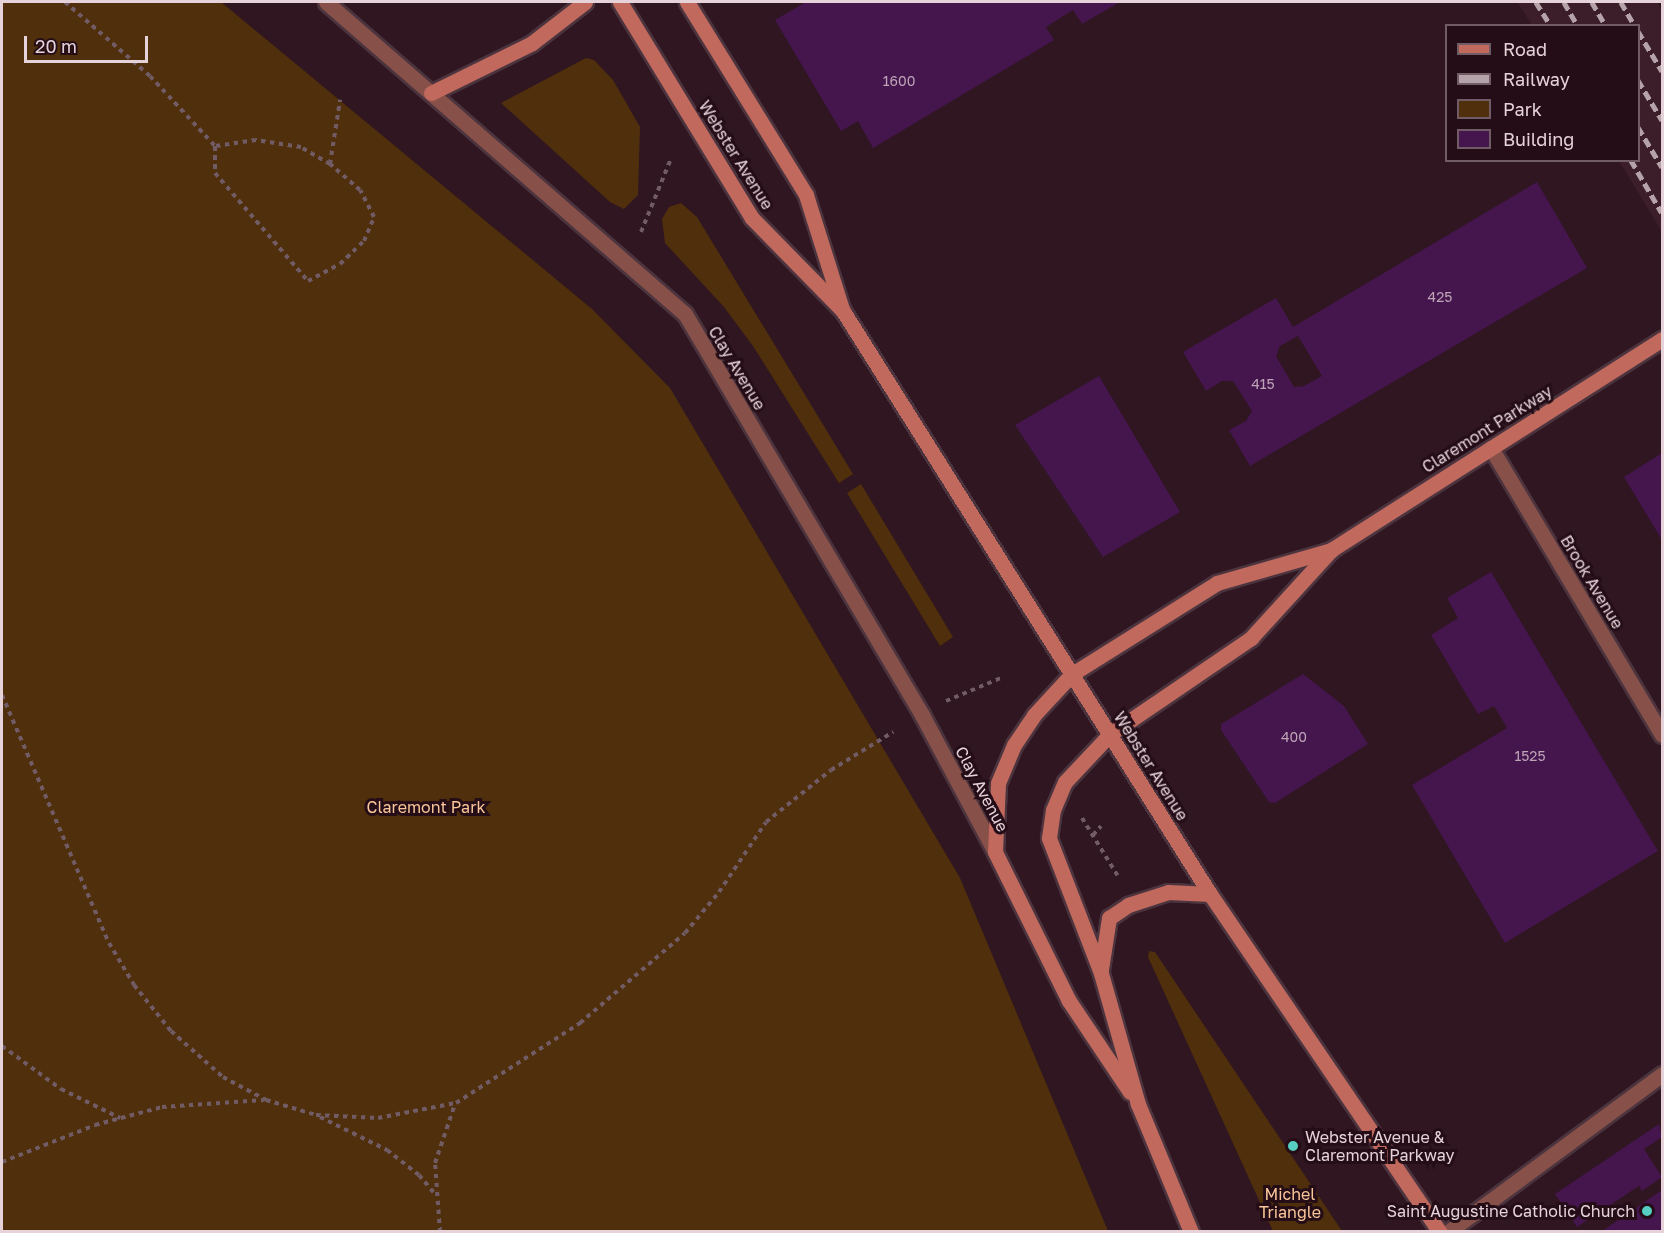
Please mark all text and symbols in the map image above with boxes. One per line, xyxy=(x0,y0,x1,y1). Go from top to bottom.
scale bar xyxy=(27,24,152,62)
legend xyxy=(1445,24,1640,162)
text: 20 m xyxy=(35,35,77,57)
text: Road xyxy=(1503,38,1547,60)
text: Railway xyxy=(1503,68,1570,90)
house number: 1600 xyxy=(883,73,915,89)
street label: Webster Avenue xyxy=(695,97,777,213)
text: Park xyxy=(1503,98,1542,120)
text: Building xyxy=(1503,128,1574,150)
house number: 425 xyxy=(1428,289,1452,305)
street label: Clay Avenue xyxy=(705,323,769,413)
house number: 415 xyxy=(1251,376,1275,392)
street label: Claremont Parkway xyxy=(1419,381,1555,477)
street label: Brook Avenue xyxy=(1557,532,1627,632)
street label: Webster Avenue xyxy=(1110,708,1192,824)
house number: 400 xyxy=(1281,729,1307,745)
street label: Clay Avenue xyxy=(951,743,1013,835)
house number: 1525 xyxy=(1514,748,1546,764)
park label: Claremont Park xyxy=(367,797,485,817)
place label: Webster Avenue & Claremont Parkway xyxy=(1305,1127,1454,1165)
marker: Webster Avenue & Claremont Parkway xyxy=(1286,1139,1300,1153)
park label: Michel Triangle xyxy=(1259,1184,1321,1222)
place label: Saint Augustine Catholic Church xyxy=(1387,1201,1635,1221)
marker: Saint Augustine Catholic Church xyxy=(1640,1204,1654,1218)

